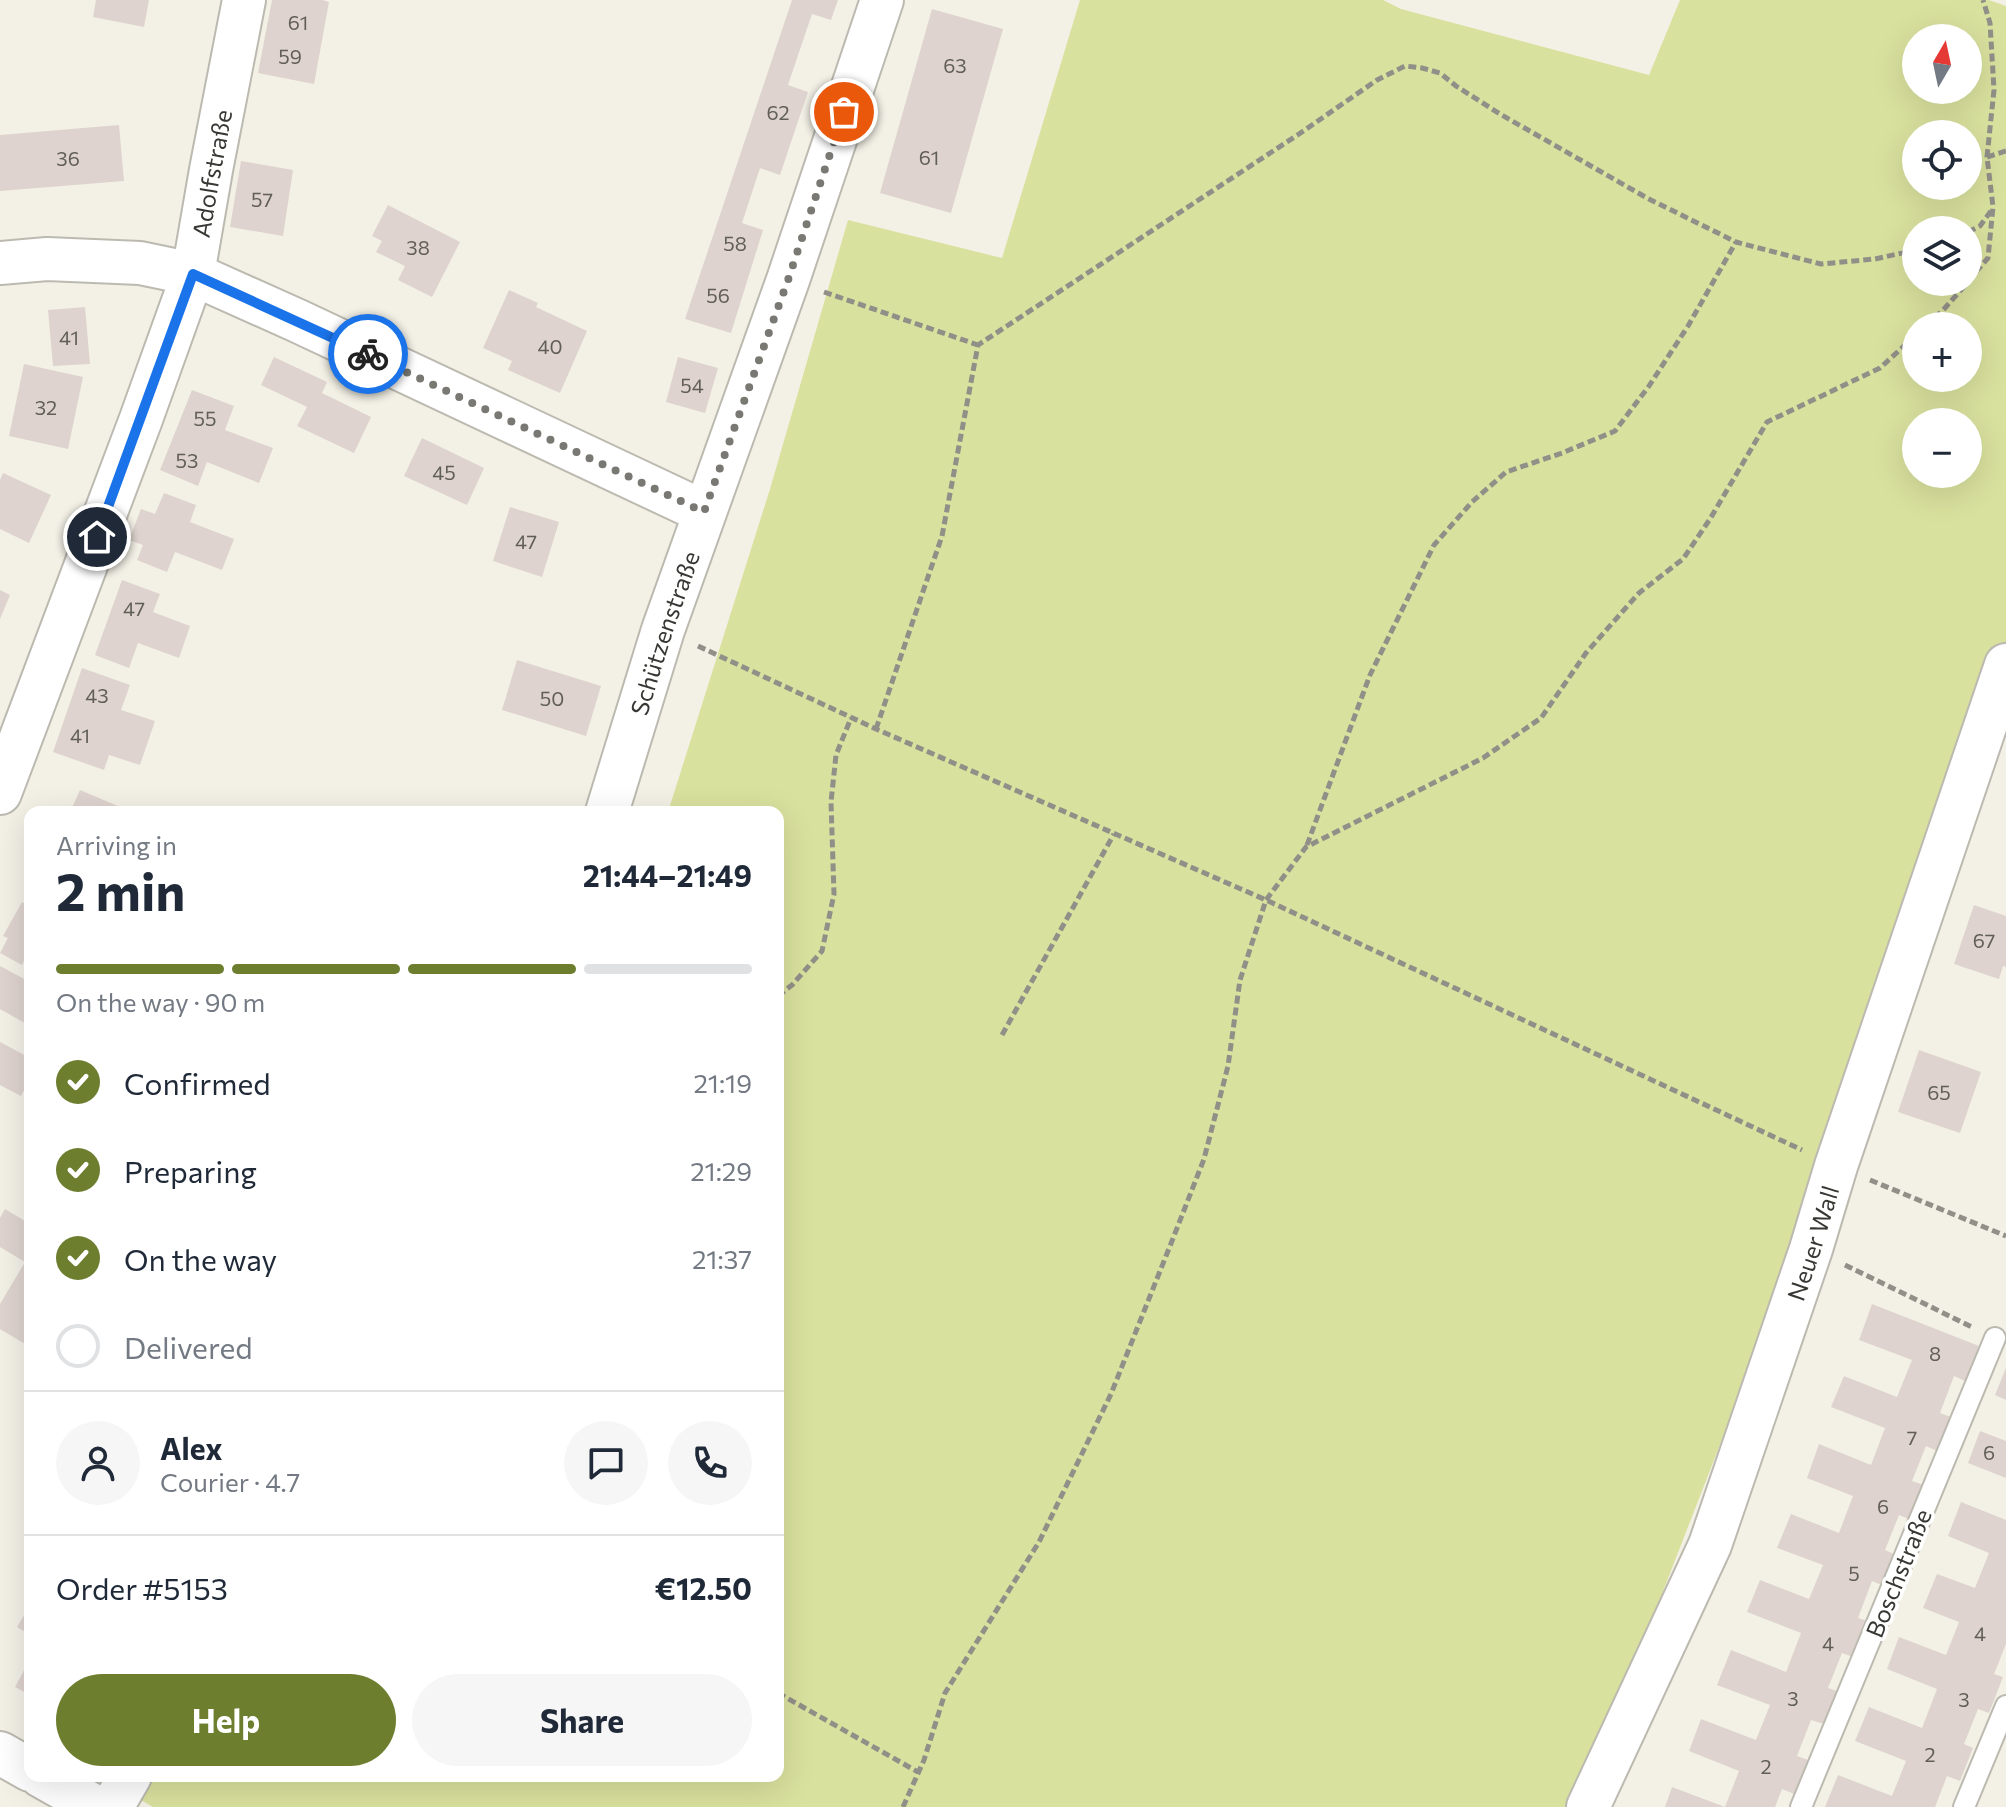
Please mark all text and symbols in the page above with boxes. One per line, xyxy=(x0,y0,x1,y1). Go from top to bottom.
house number: 61 xyxy=(288,10,308,34)
north arrow xyxy=(1902,24,1982,104)
map controls xyxy=(1902,24,1982,488)
house number: 59 xyxy=(278,44,302,68)
house number: 63 xyxy=(943,53,967,77)
pin xyxy=(810,78,878,146)
icon: bag xyxy=(822,90,866,134)
house number: 62 xyxy=(766,100,790,124)
street label: Adolfstraße xyxy=(185,107,237,239)
button: locate xyxy=(1902,120,1982,200)
house number: 61 xyxy=(919,145,939,169)
house number: 36 xyxy=(56,146,80,170)
house number: 57 xyxy=(251,187,273,211)
button: layers xyxy=(1902,216,1982,296)
house number: 58 xyxy=(723,231,747,255)
house number: 38 xyxy=(406,235,430,259)
house number: 56 xyxy=(706,283,730,307)
button: + xyxy=(1902,312,1982,392)
courier xyxy=(328,314,408,394)
house number: 41 xyxy=(59,325,79,349)
icon: bike xyxy=(346,332,390,376)
house number: 40 xyxy=(537,334,563,358)
house number: 54 xyxy=(680,373,704,397)
house number: 32 xyxy=(35,395,57,419)
house number: 55 xyxy=(194,406,216,430)
button: − xyxy=(1902,408,1982,488)
house number: 53 xyxy=(176,448,198,472)
house number: 45 xyxy=(432,460,456,484)
pin xyxy=(63,503,131,571)
icon: home xyxy=(75,515,119,559)
house number: 47 xyxy=(515,529,537,553)
street label: Schützenstraße xyxy=(623,547,705,718)
house number: 47 xyxy=(123,596,145,620)
house number: 43 xyxy=(85,683,109,707)
house number: 50 xyxy=(540,686,564,710)
house number: 41 xyxy=(70,723,90,747)
text: Arriving in xyxy=(56,829,177,860)
text: 21:44–21:49 xyxy=(583,856,752,893)
text: 2 min xyxy=(56,858,185,922)
house number: 67 xyxy=(1973,928,1995,952)
text: On the way · 90 m xyxy=(56,986,265,1017)
icon: check xyxy=(56,1060,100,1104)
text: Confirmed xyxy=(124,1064,271,1101)
text: 21:19 xyxy=(693,1067,752,1098)
house number: 65 xyxy=(1927,1080,1951,1104)
icon: check xyxy=(56,1148,100,1192)
text: Preparing xyxy=(124,1152,257,1189)
text: 21:29 xyxy=(690,1155,752,1186)
street label: Neuer Wall xyxy=(1780,1182,1844,1304)
icon: check xyxy=(56,1236,100,1280)
text: On the way xyxy=(124,1240,277,1277)
text: 21:37 xyxy=(692,1243,752,1274)
text: Delivered xyxy=(124,1328,253,1365)
house number: 8 xyxy=(1929,1341,1941,1365)
button: person xyxy=(56,1421,140,1505)
button: chat xyxy=(564,1421,648,1505)
button: phone xyxy=(668,1421,752,1505)
house number: 7 xyxy=(1907,1425,1917,1449)
text: Alex xyxy=(160,1429,223,1466)
house number: 6 xyxy=(1983,1440,1995,1464)
text: Courier · 4.7 xyxy=(160,1466,300,1497)
house number: 6 xyxy=(1877,1494,1889,1518)
street label: Boschstraße xyxy=(1859,1505,1937,1641)
house number: 5 xyxy=(1848,1561,1860,1585)
text: Order #5153 xyxy=(56,1569,228,1606)
text: €12.50 xyxy=(655,1569,752,1606)
house number: 4 xyxy=(1974,1621,1986,1645)
house number: 4 xyxy=(1822,1631,1834,1655)
button: Help xyxy=(56,1674,396,1766)
button: Share xyxy=(412,1674,752,1766)
house number: 3 xyxy=(1787,1686,1799,1710)
house number: 3 xyxy=(1958,1687,1970,1711)
house number: 2 xyxy=(1924,1742,1936,1766)
house number: 2 xyxy=(1760,1754,1772,1778)

